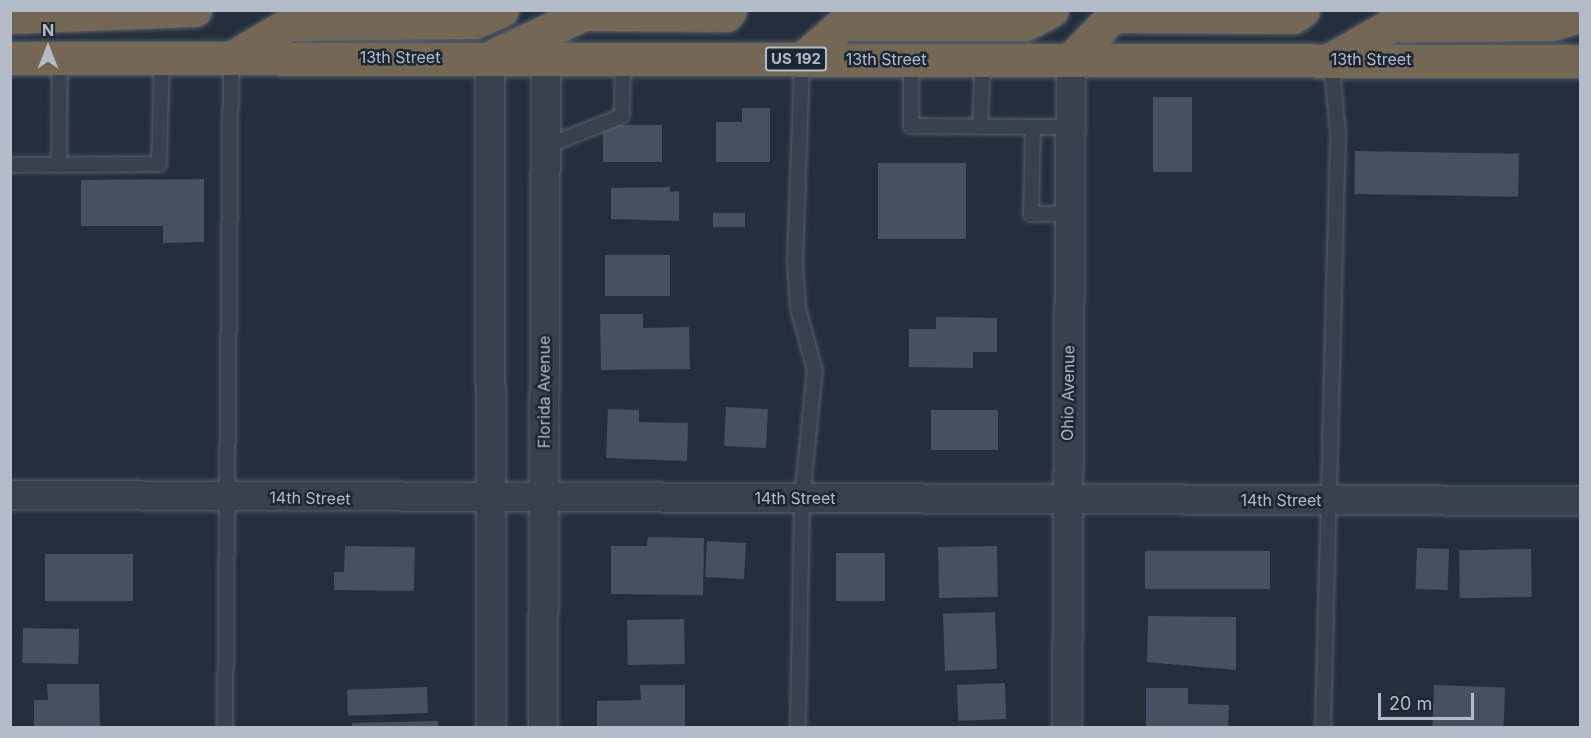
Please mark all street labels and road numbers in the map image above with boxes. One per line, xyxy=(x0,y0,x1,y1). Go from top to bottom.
street label: 13th Street xyxy=(360,47,440,67)
road number: US 192 xyxy=(764,47,828,71)
street label: 13th Street xyxy=(846,49,926,69)
street label: 13th Street xyxy=(1331,49,1411,69)
street label: Florida Avenue xyxy=(534,336,554,448)
street label: Ohio Avenue xyxy=(1058,345,1078,441)
street label: 14th Street xyxy=(269,488,351,508)
street label: 14th Street xyxy=(754,488,836,508)
street label: 14th Street xyxy=(1240,490,1322,510)

